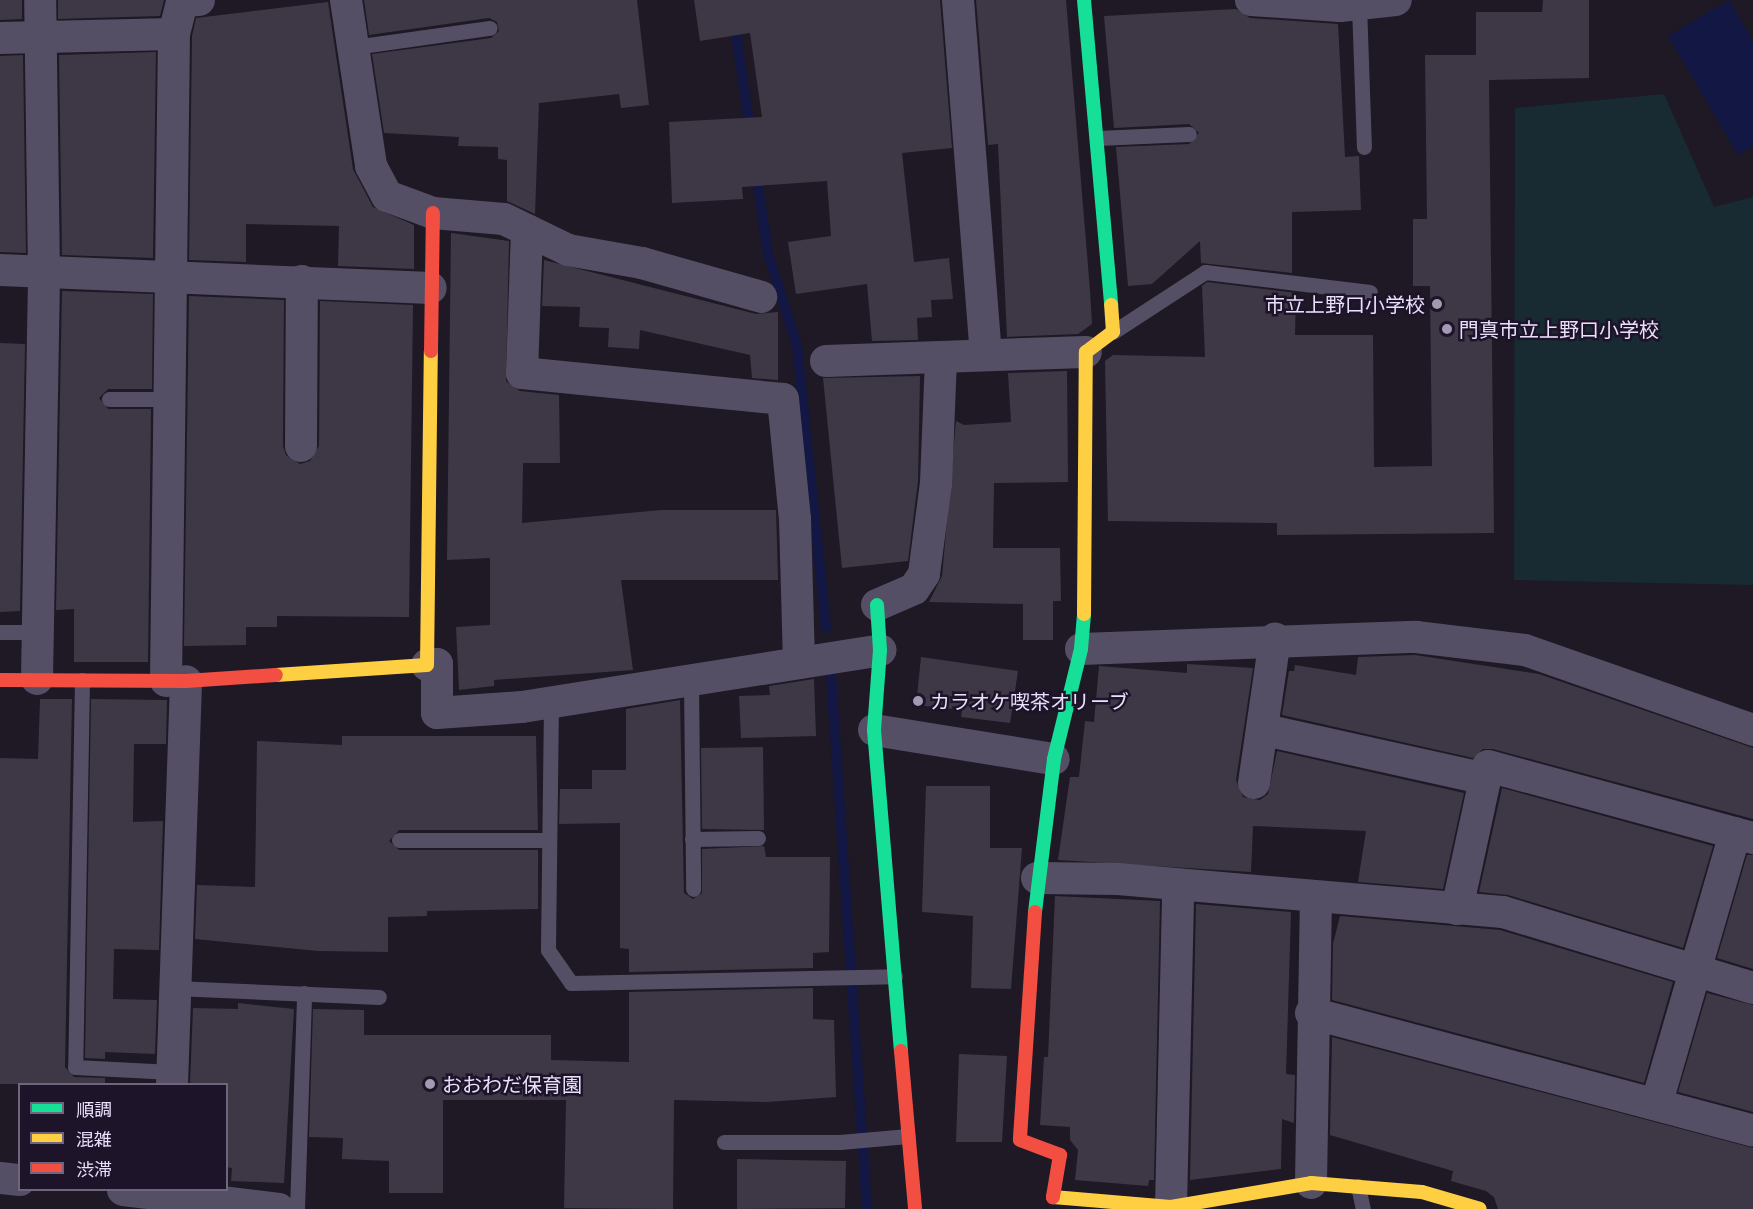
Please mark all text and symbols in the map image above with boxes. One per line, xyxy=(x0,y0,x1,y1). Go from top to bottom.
place label: 市立上野口小学校 xyxy=(1265,292,1425,316)
marker: 市立上野口小学校 xyxy=(1430,297,1444,311)
place label: 門真市立上野口小学校 xyxy=(1459,317,1659,341)
marker: 門真市立上野口小学校 xyxy=(1440,322,1454,336)
place label: カラオケ喫茶オリーブ xyxy=(930,689,1130,713)
marker: カラオケ喫茶オリーブ xyxy=(911,694,925,708)
place label: おおわだ保育園 xyxy=(442,1072,582,1096)
marker: おおわだ保育園 xyxy=(423,1077,437,1091)
legend xyxy=(18,1083,228,1191)
text: 順調 xyxy=(76,1099,112,1119)
text: 混雑 xyxy=(76,1129,112,1149)
text: 渋滞 xyxy=(76,1159,112,1179)

